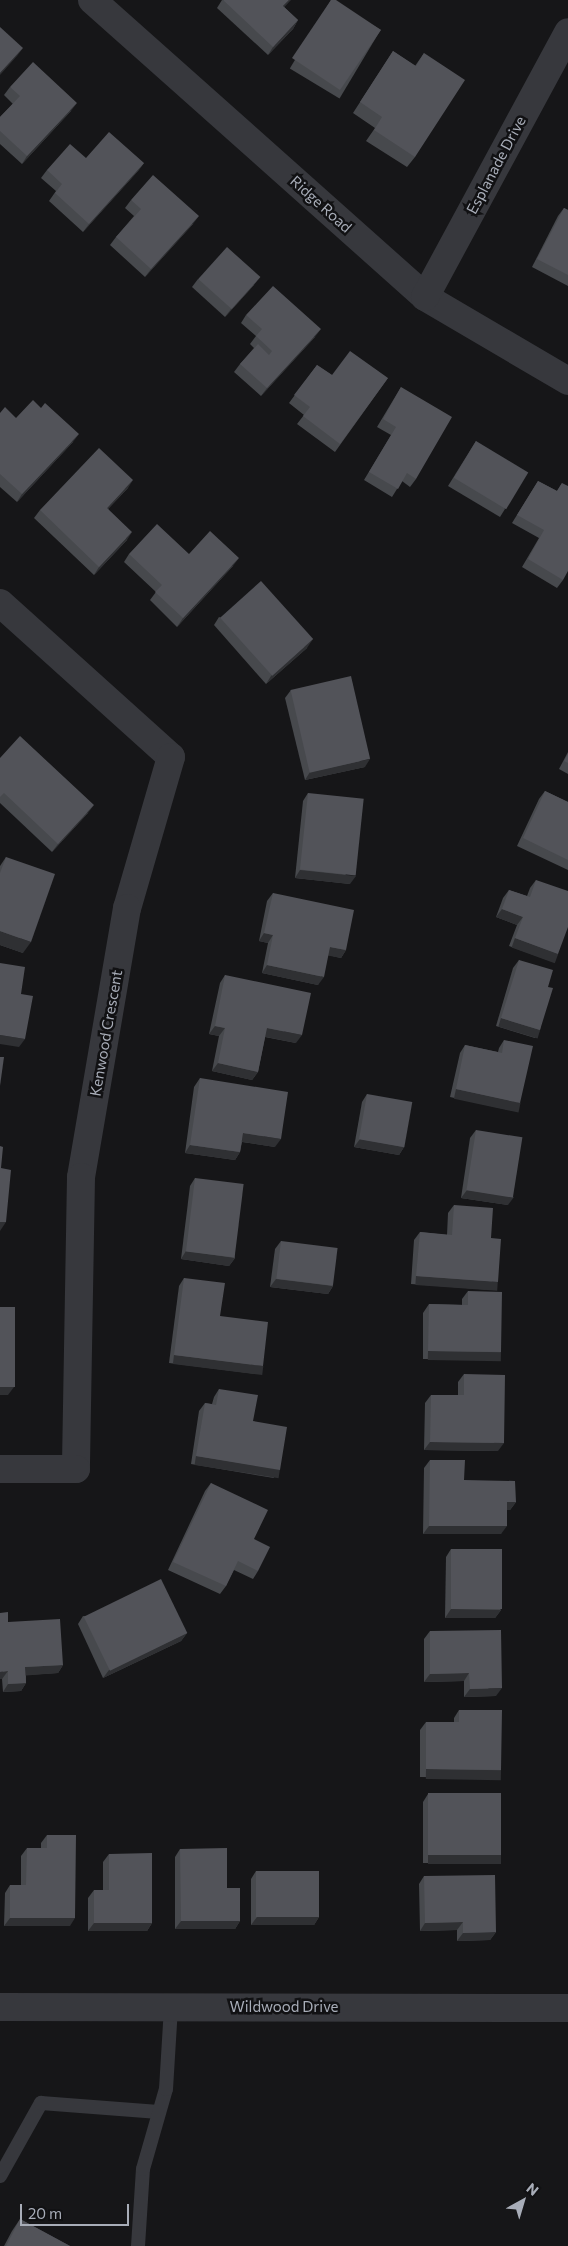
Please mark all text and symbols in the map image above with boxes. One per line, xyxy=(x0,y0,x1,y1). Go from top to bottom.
street label: Esplanade Drive xyxy=(463,113,529,217)
street label: Ridge Road xyxy=(287,172,355,236)
street label: Kenwood Crescent xyxy=(86,968,126,1098)
street label: Wildwood Drive xyxy=(229,1998,339,2016)
north arrow xyxy=(498,2176,548,2226)
text: N xyxy=(523,2179,542,2199)
scale bar xyxy=(22,2194,131,2226)
text: 20 m xyxy=(28,2204,62,2222)

